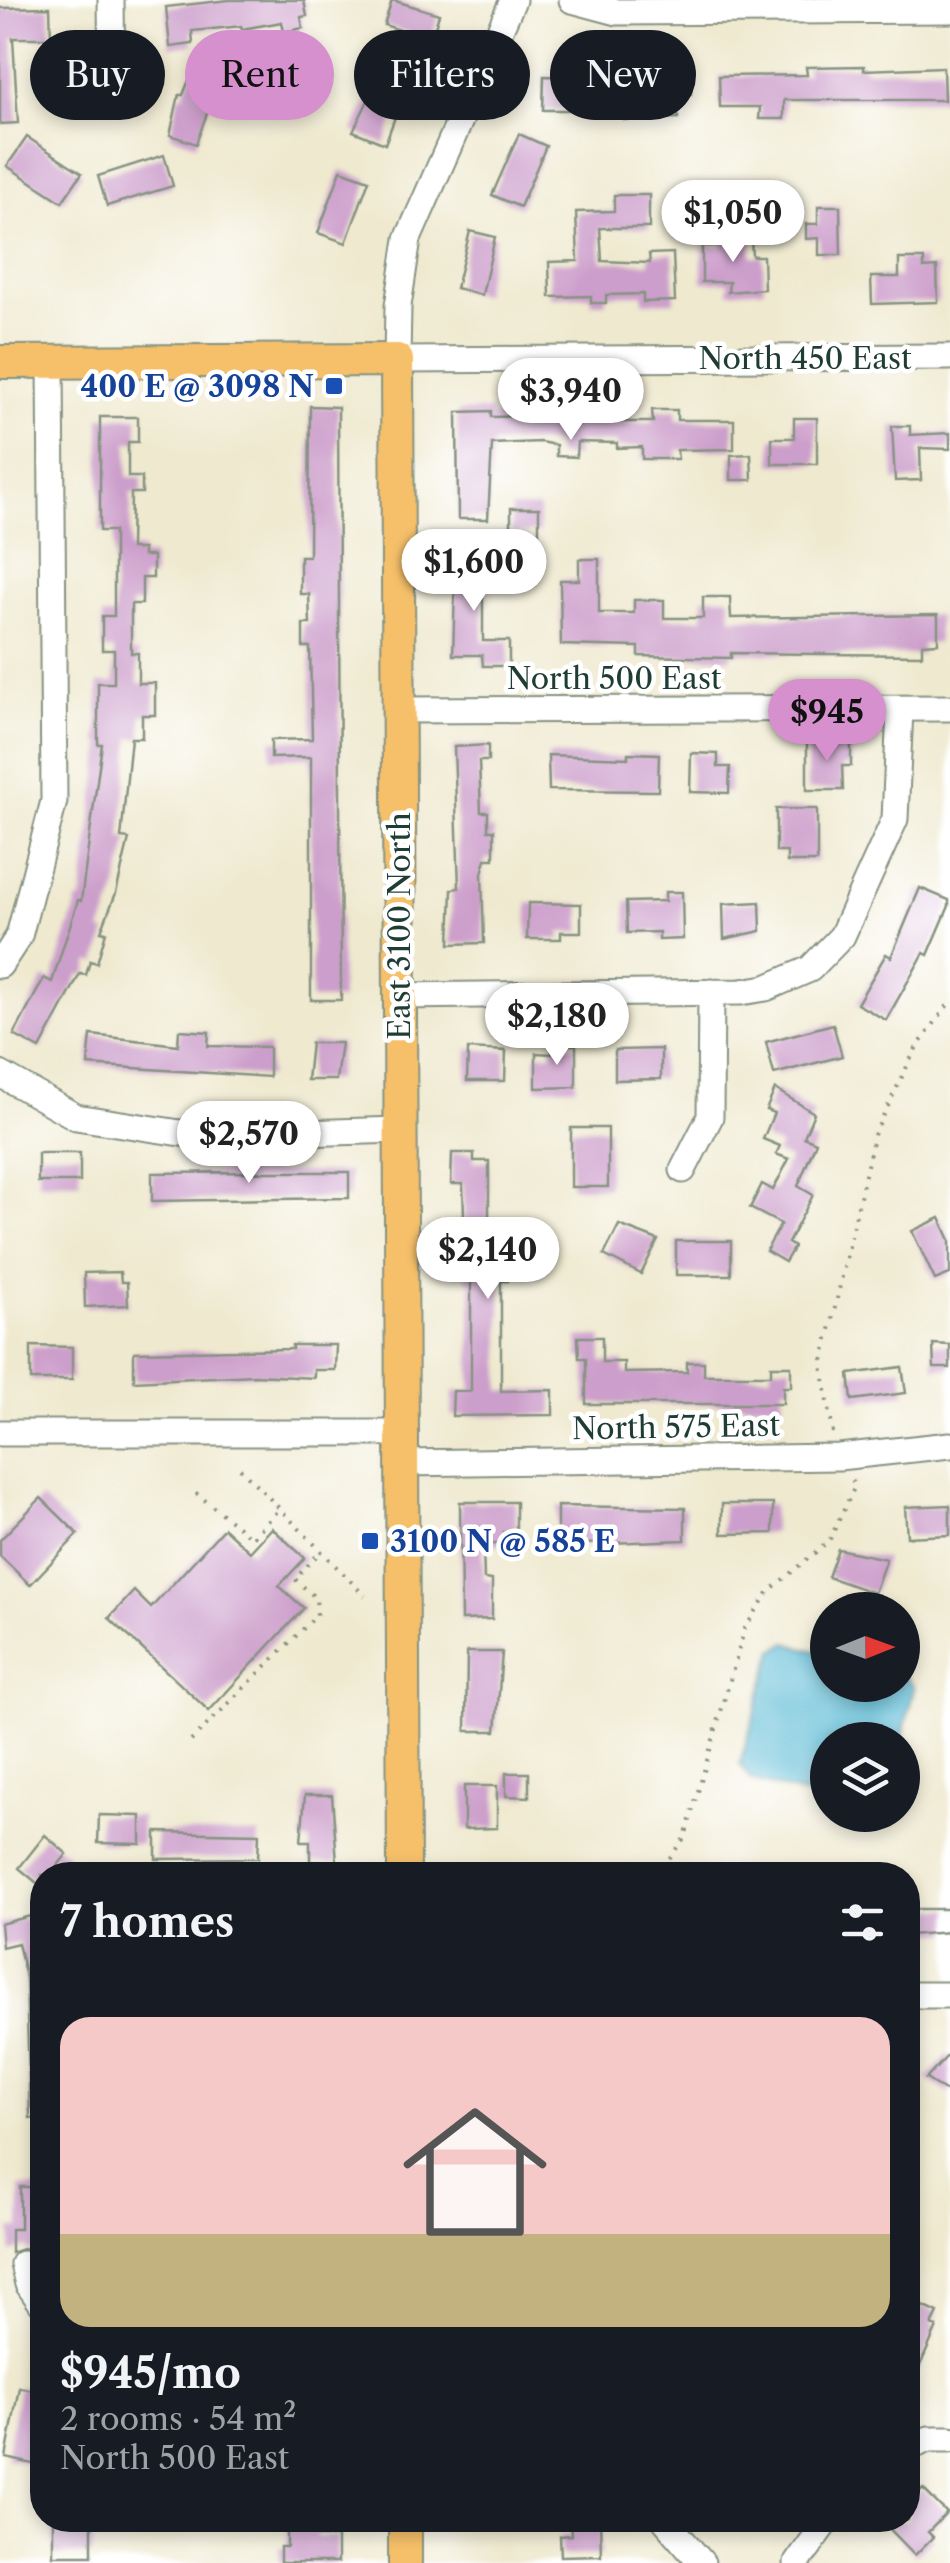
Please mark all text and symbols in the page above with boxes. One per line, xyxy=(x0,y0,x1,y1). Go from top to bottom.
chip: Buy xyxy=(30,30,165,120)
chip: Rent xyxy=(185,30,334,120)
chip: Filters xyxy=(354,30,530,120)
chip: New xyxy=(550,30,696,120)
pin: $1,050 xyxy=(652,180,814,265)
text: $1,050 xyxy=(683,193,783,232)
street label: North 450 East xyxy=(698,340,912,377)
pin: $3,940 xyxy=(490,358,652,443)
place label: 400 E @ 3098 N xyxy=(80,368,314,405)
text: $3,940 xyxy=(520,371,622,410)
marker: 400 E @ 3098 N xyxy=(323,375,345,397)
pin: $1,600 xyxy=(393,529,555,614)
text: $1,600 xyxy=(424,542,524,581)
street label: North 500 East xyxy=(507,660,722,697)
pin: $945 xyxy=(768,679,886,764)
text: $945 xyxy=(790,692,864,731)
street label: East 3100 North xyxy=(381,812,418,1040)
pin: $2,180 xyxy=(476,983,638,1068)
text: $2,180 xyxy=(507,996,607,1035)
pin: $2,570 xyxy=(168,1101,330,1186)
text: $2,570 xyxy=(199,1114,299,1153)
pin: $2,140 xyxy=(407,1217,569,1302)
text: $2,140 xyxy=(438,1230,538,1269)
street label: North 575 East xyxy=(572,1407,781,1447)
place label: 3100 N @ 585 E xyxy=(390,1523,615,1560)
marker: 3100 N @ 585 E xyxy=(359,1530,381,1552)
north arrow xyxy=(810,1592,920,1702)
map controls xyxy=(810,1592,920,1832)
button: layers xyxy=(810,1722,920,1832)
icon: filters xyxy=(835,1895,890,1950)
text: 7 homes xyxy=(60,1896,234,1948)
icon: home xyxy=(385,2082,565,2262)
text: $945/mo xyxy=(60,2347,241,2399)
text: 2 rooms · 54 m² xyxy=(60,2399,296,2438)
text: North 500 East xyxy=(60,2438,289,2477)

